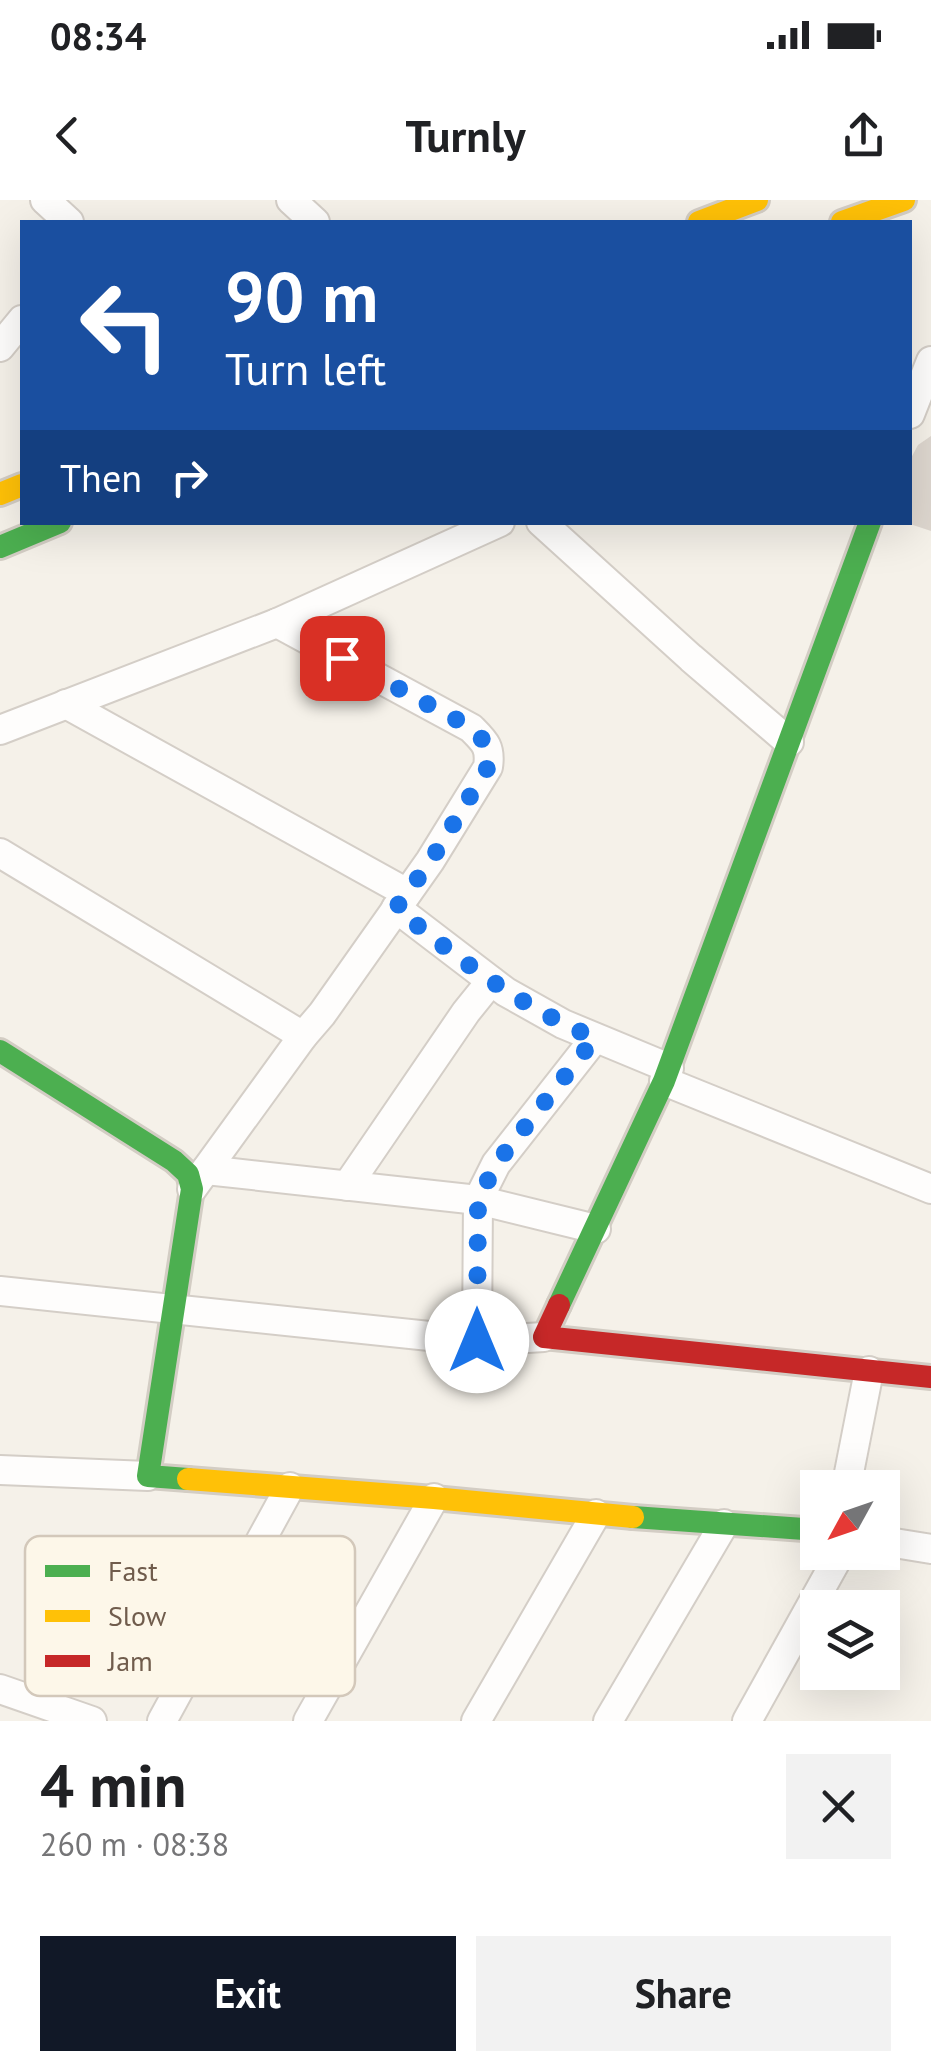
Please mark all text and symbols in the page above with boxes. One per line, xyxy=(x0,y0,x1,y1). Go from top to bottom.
text: 08:34 xyxy=(50,11,146,60)
text: Turnly xyxy=(405,106,526,164)
icon: back xyxy=(40,108,95,163)
icon: share xyxy=(836,108,891,163)
text: 90 m xyxy=(225,251,378,341)
icon: left xyxy=(60,260,190,390)
text: Turn left xyxy=(225,339,386,397)
icon: right xyxy=(162,450,217,505)
text: Then xyxy=(60,453,142,502)
pin xyxy=(300,616,385,701)
icon: arrive xyxy=(315,631,370,686)
position arrow xyxy=(425,1289,529,1393)
north arrow xyxy=(800,1470,900,1570)
map controls xyxy=(800,1470,900,1690)
legend xyxy=(25,1536,355,1696)
text: Fast xyxy=(108,1552,158,1589)
button: layers xyxy=(800,1590,900,1690)
text: Slow xyxy=(108,1597,167,1634)
text: Jam xyxy=(107,1642,153,1679)
text: 4 min xyxy=(40,1746,186,1824)
button: close xyxy=(786,1754,891,1859)
text: 260 m · 08:38 xyxy=(40,1823,229,1865)
button: Exit xyxy=(40,1936,456,2051)
button: Share xyxy=(476,1936,891,2051)

